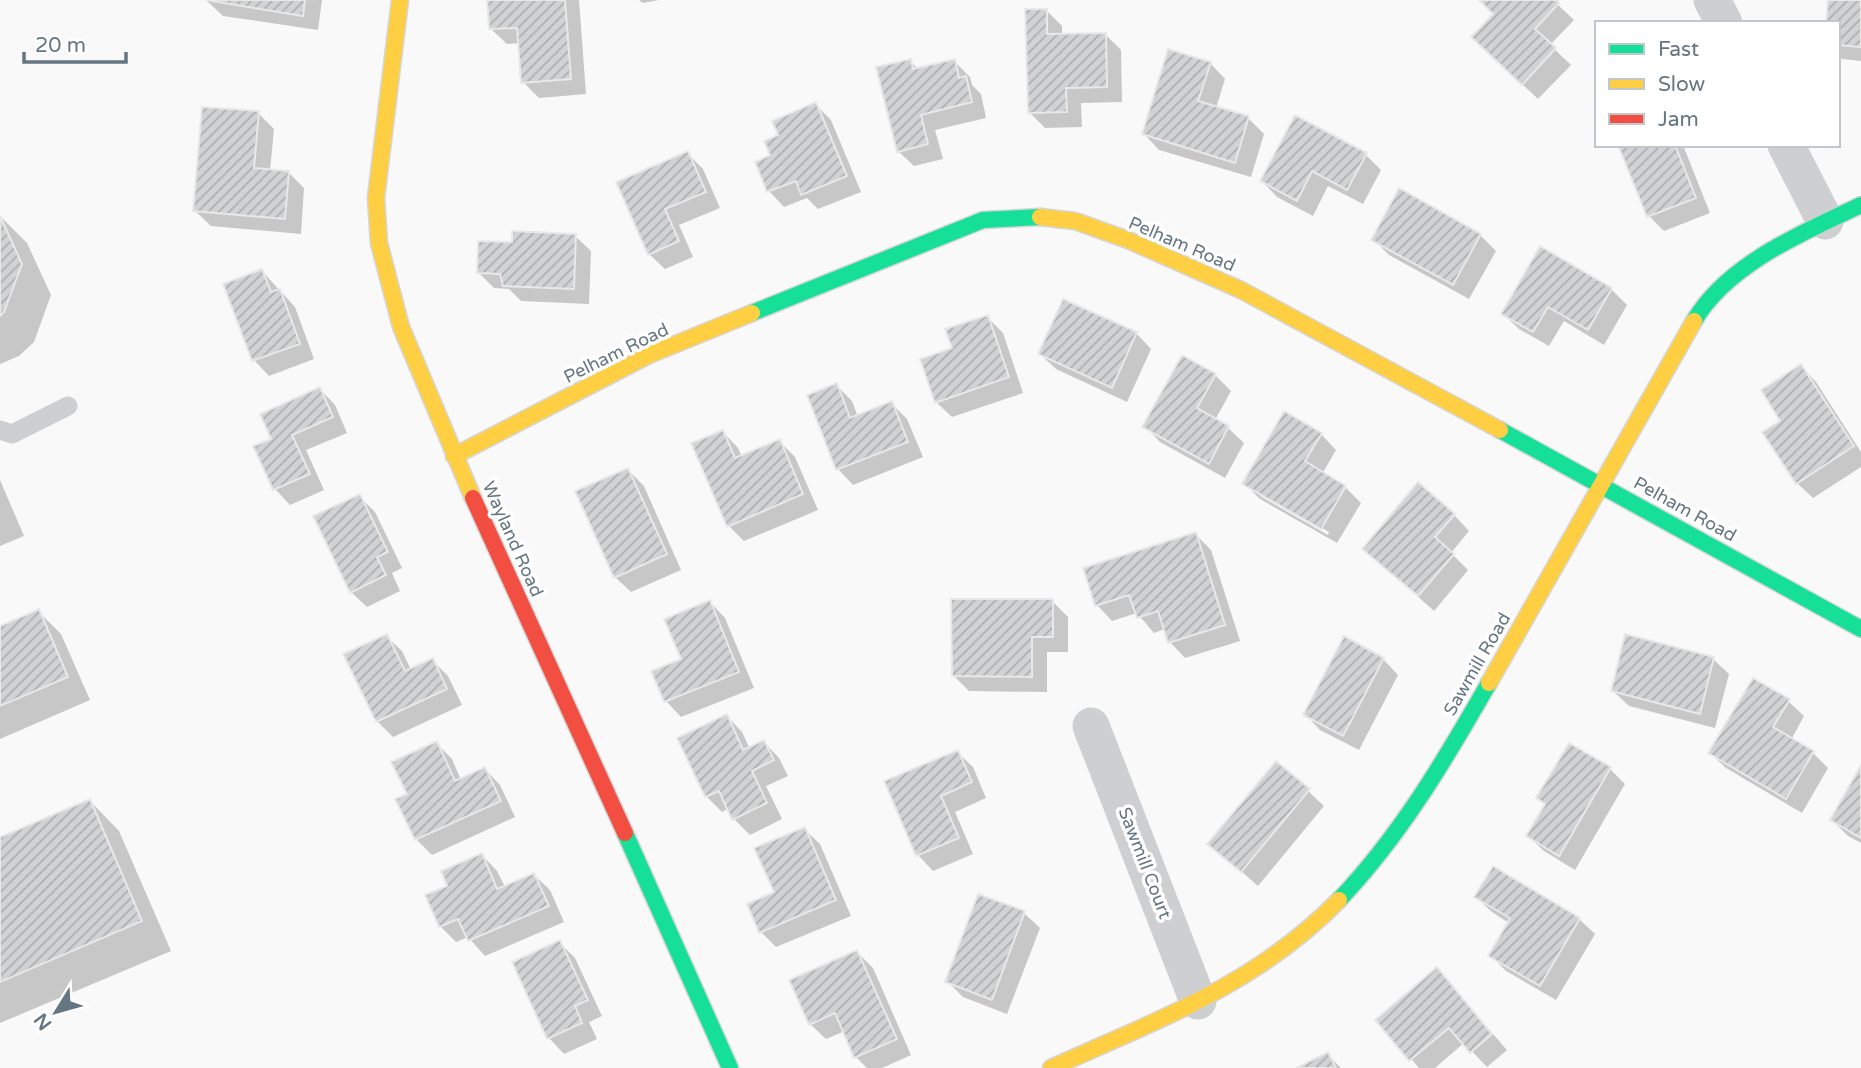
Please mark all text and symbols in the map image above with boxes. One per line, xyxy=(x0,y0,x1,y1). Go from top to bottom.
scale bar xyxy=(24,21,126,65)
legend xyxy=(1595,21,1840,147)
text: 20 m xyxy=(35,33,86,58)
text: Fast xyxy=(1658,37,1699,62)
text: Slow xyxy=(1658,72,1706,97)
text: Jam xyxy=(1658,107,1699,132)
street label: Pelham Road xyxy=(1125,212,1239,276)
street label: Pelham Road xyxy=(560,318,672,388)
street label: Pelham Road xyxy=(1630,472,1740,546)
street label: Wayland Road xyxy=(478,478,548,600)
street label: Sawmill Road xyxy=(1439,609,1515,719)
street label: Sawmill Court xyxy=(1114,804,1176,922)
north arrow xyxy=(21,977,91,1047)
text: N xyxy=(30,1009,57,1034)

